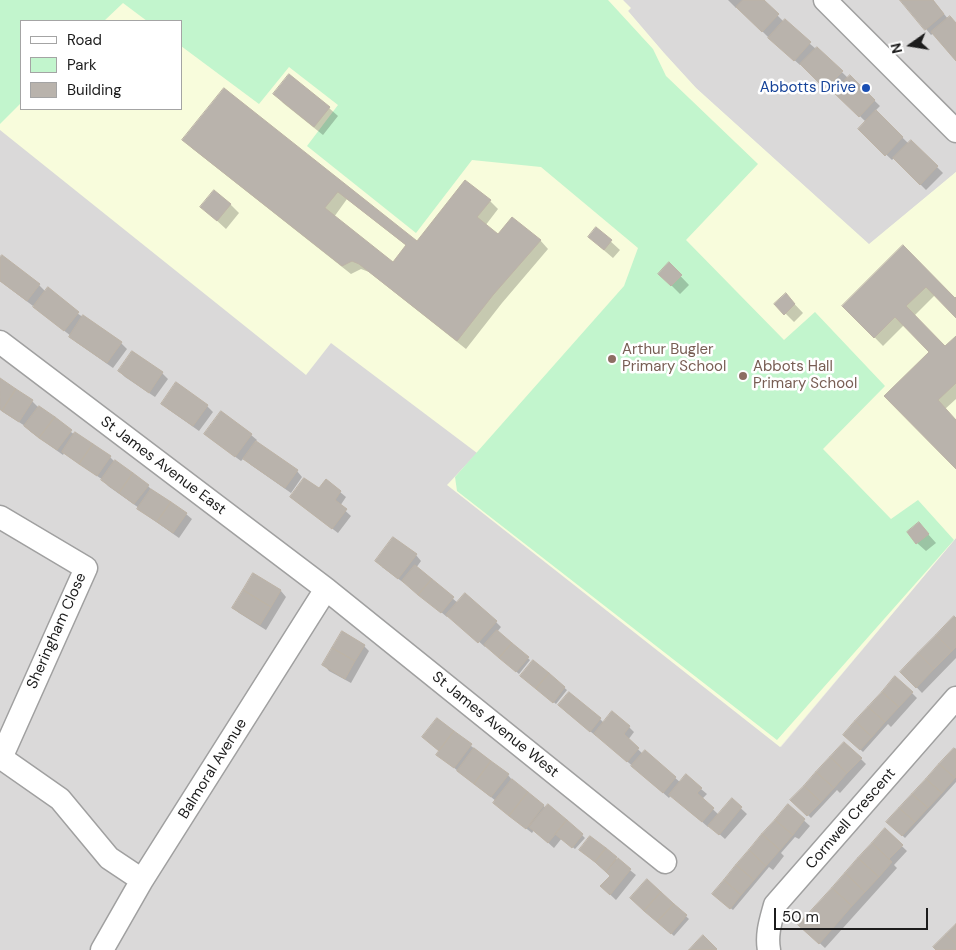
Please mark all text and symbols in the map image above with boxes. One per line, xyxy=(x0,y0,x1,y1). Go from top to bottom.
legend xyxy=(20,20,182,110)
north arrow xyxy=(886,20,936,70)
text: Road xyxy=(67,30,102,50)
text: N xyxy=(886,41,906,55)
text: Park xyxy=(67,55,97,75)
place label: Abbotts Drive xyxy=(760,79,856,97)
text: Building xyxy=(67,80,122,100)
marker: Abbotts Drive xyxy=(860,82,872,94)
place label: Arthur Bugler Primary School xyxy=(622,341,726,376)
marker: Arthur Bugler Primary School xyxy=(606,353,618,365)
place label: Abbots Hall Primary School xyxy=(753,358,857,393)
marker: Abbots Hall Primary School xyxy=(737,370,749,382)
street label: St James Avenue East xyxy=(97,413,229,519)
street label: Sheringham Close xyxy=(23,570,91,692)
street label: St James Avenue West xyxy=(428,668,562,782)
street label: Balmoral Avenue xyxy=(175,716,251,822)
street label: Cornwell Crescent xyxy=(802,765,900,873)
scale bar xyxy=(776,898,930,930)
text: 50 m xyxy=(782,907,819,927)

